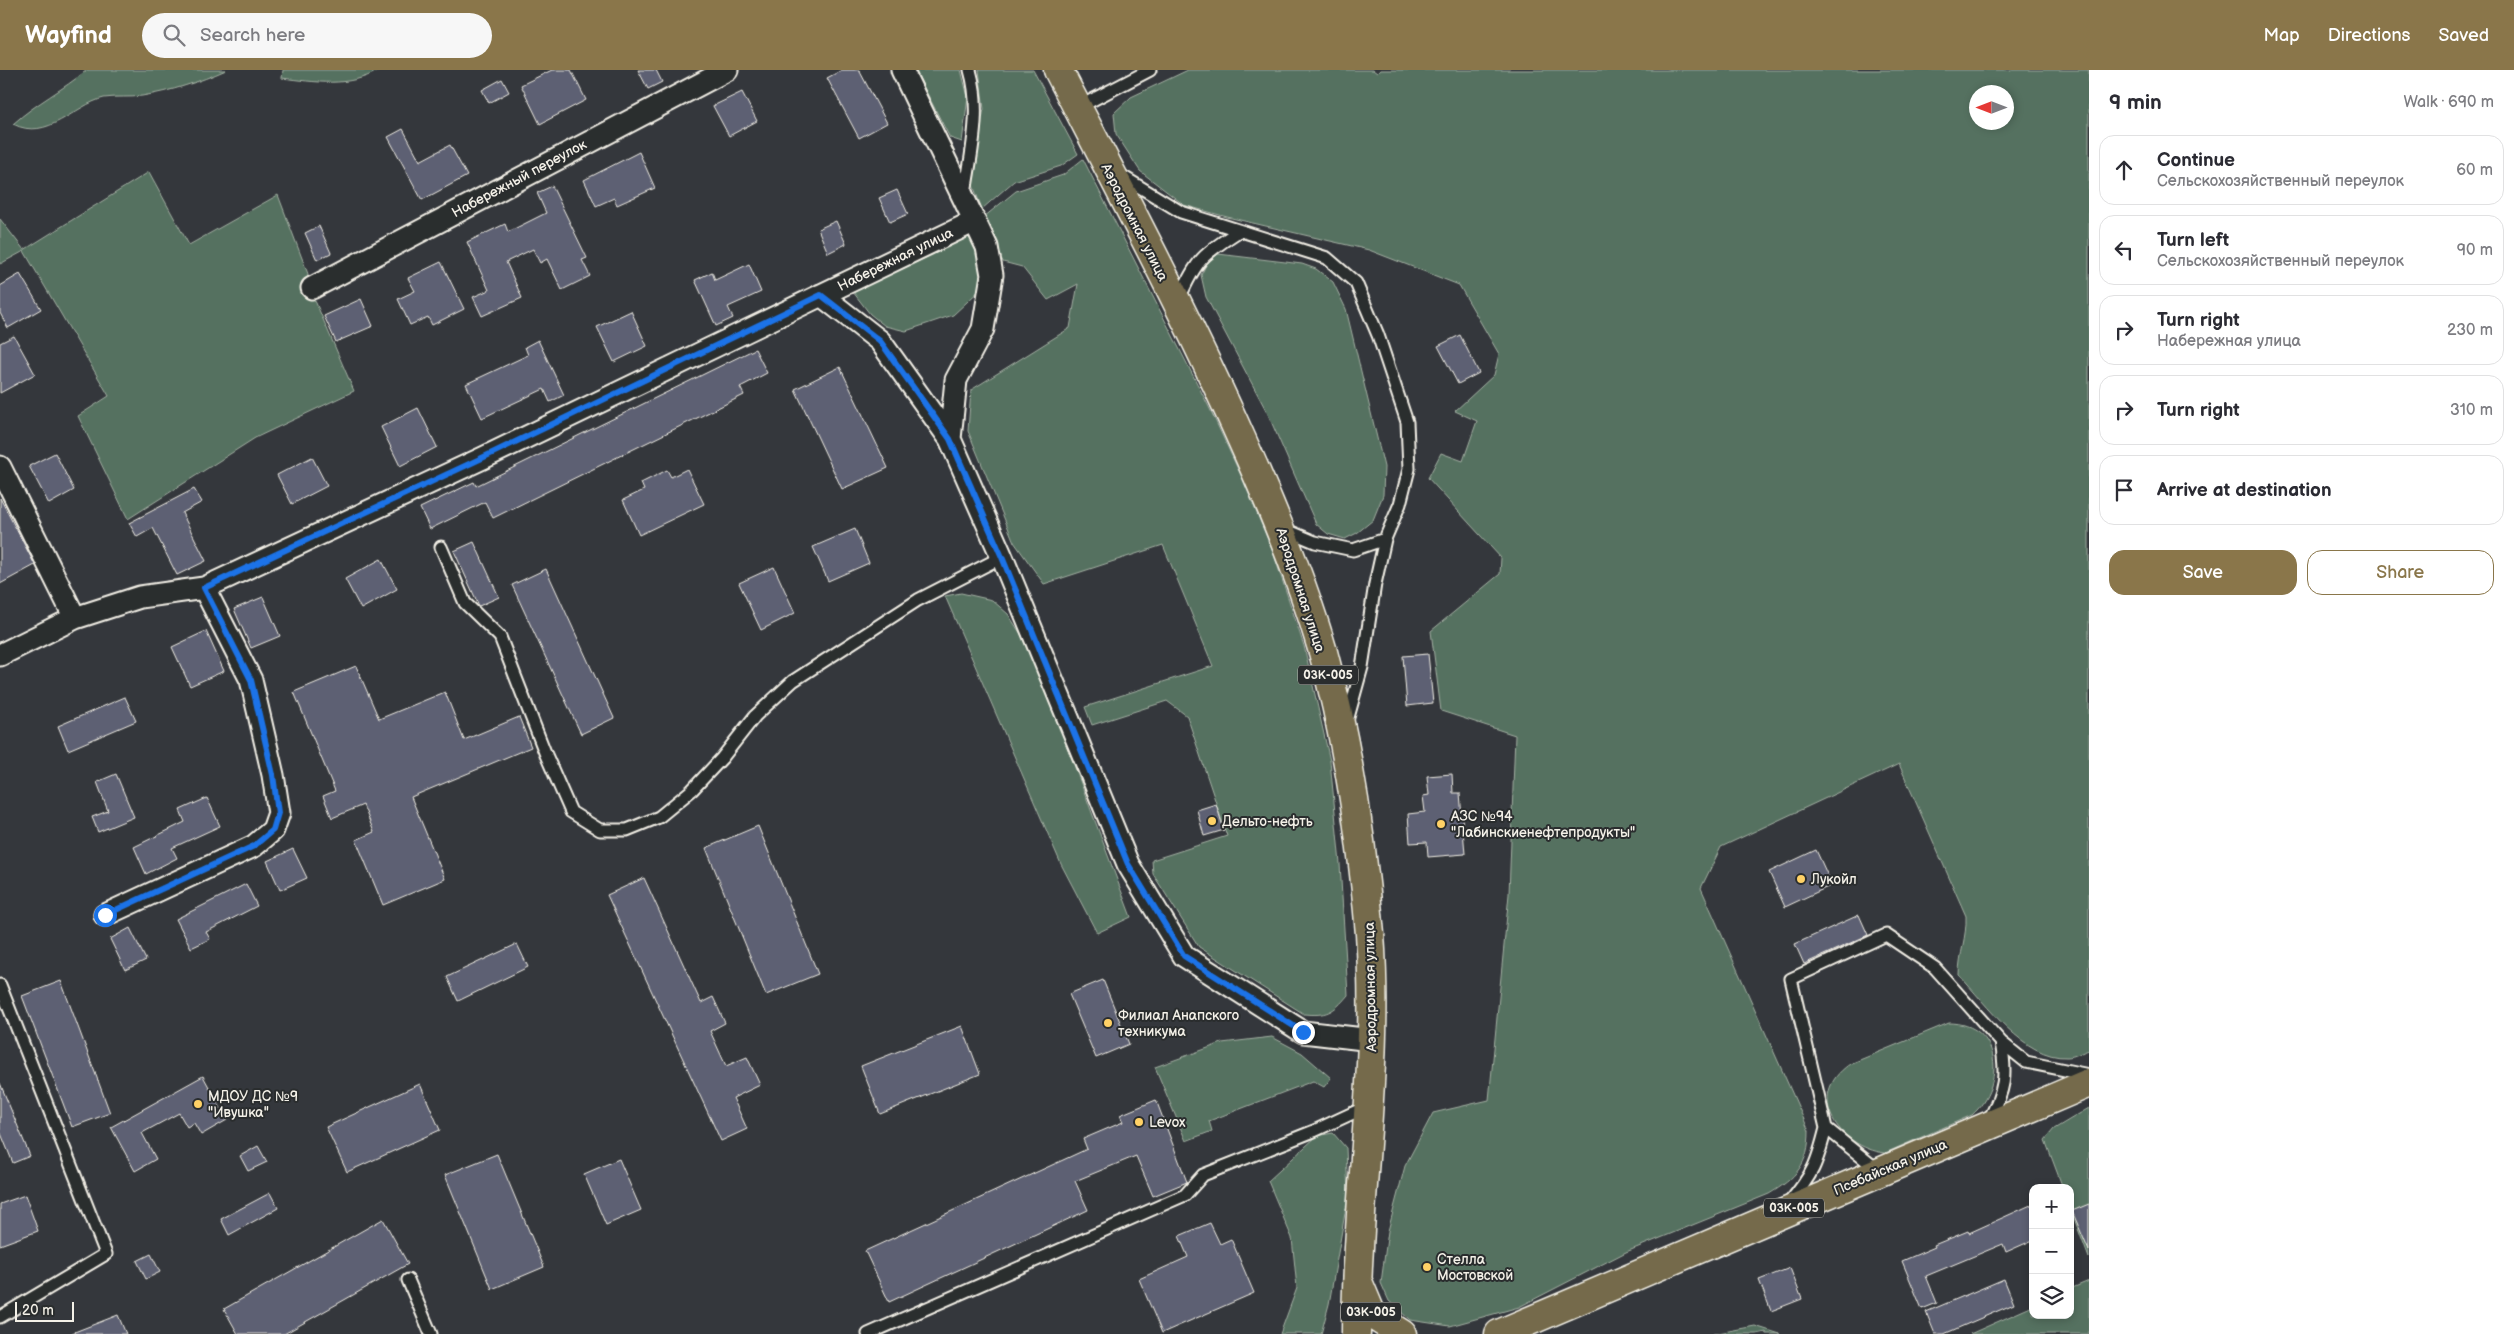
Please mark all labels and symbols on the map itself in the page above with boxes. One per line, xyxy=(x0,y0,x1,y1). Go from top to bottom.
north arrow xyxy=(1969,85,2014,130)
street label: Набережный переулок xyxy=(449,135,590,221)
street label: Аэродромная улица xyxy=(1097,160,1172,285)
street label: Набережная улица xyxy=(835,224,956,295)
street label: Аэродромная улица xyxy=(1272,525,1329,655)
road number: 03К-005 xyxy=(1298,666,1358,684)
place label: АЗС №94 "Лабинскиенефтепродукты" xyxy=(1450,808,1635,841)
place label: Дельто-нефть xyxy=(1222,813,1313,830)
marker: Дельто-нефть xyxy=(1206,815,1218,827)
marker: АЗС №94 "Лабинскиенефтепродукты" xyxy=(1435,818,1447,830)
place label: Лукойл xyxy=(1810,871,1857,888)
marker: Лукойл xyxy=(1795,873,1807,885)
route start xyxy=(94,904,117,927)
street label: Аэродромная улица xyxy=(1361,921,1380,1053)
place label: Филиал Анапского техникума xyxy=(1118,1007,1239,1040)
marker: Филиал Анапского техникума xyxy=(1102,1017,1114,1029)
route end xyxy=(1292,1021,1315,1044)
place label: МДОУ ДС №9 "Ивушка" xyxy=(208,1088,298,1121)
marker: МДОУ ДС №9 "Ивушка" xyxy=(192,1098,204,1110)
place label: Levox xyxy=(1149,1114,1186,1131)
marker: Levox xyxy=(1133,1116,1145,1128)
street label: Псебайская улица xyxy=(1831,1136,1950,1199)
road number: 03К-005 xyxy=(1764,1198,1824,1218)
place label: Стелла Мостовской xyxy=(1437,1251,1513,1284)
marker: Стелла Мостовской xyxy=(1421,1261,1433,1273)
scale bar xyxy=(15,1299,74,1322)
road number: 03К-005 xyxy=(1341,1302,1401,1322)

